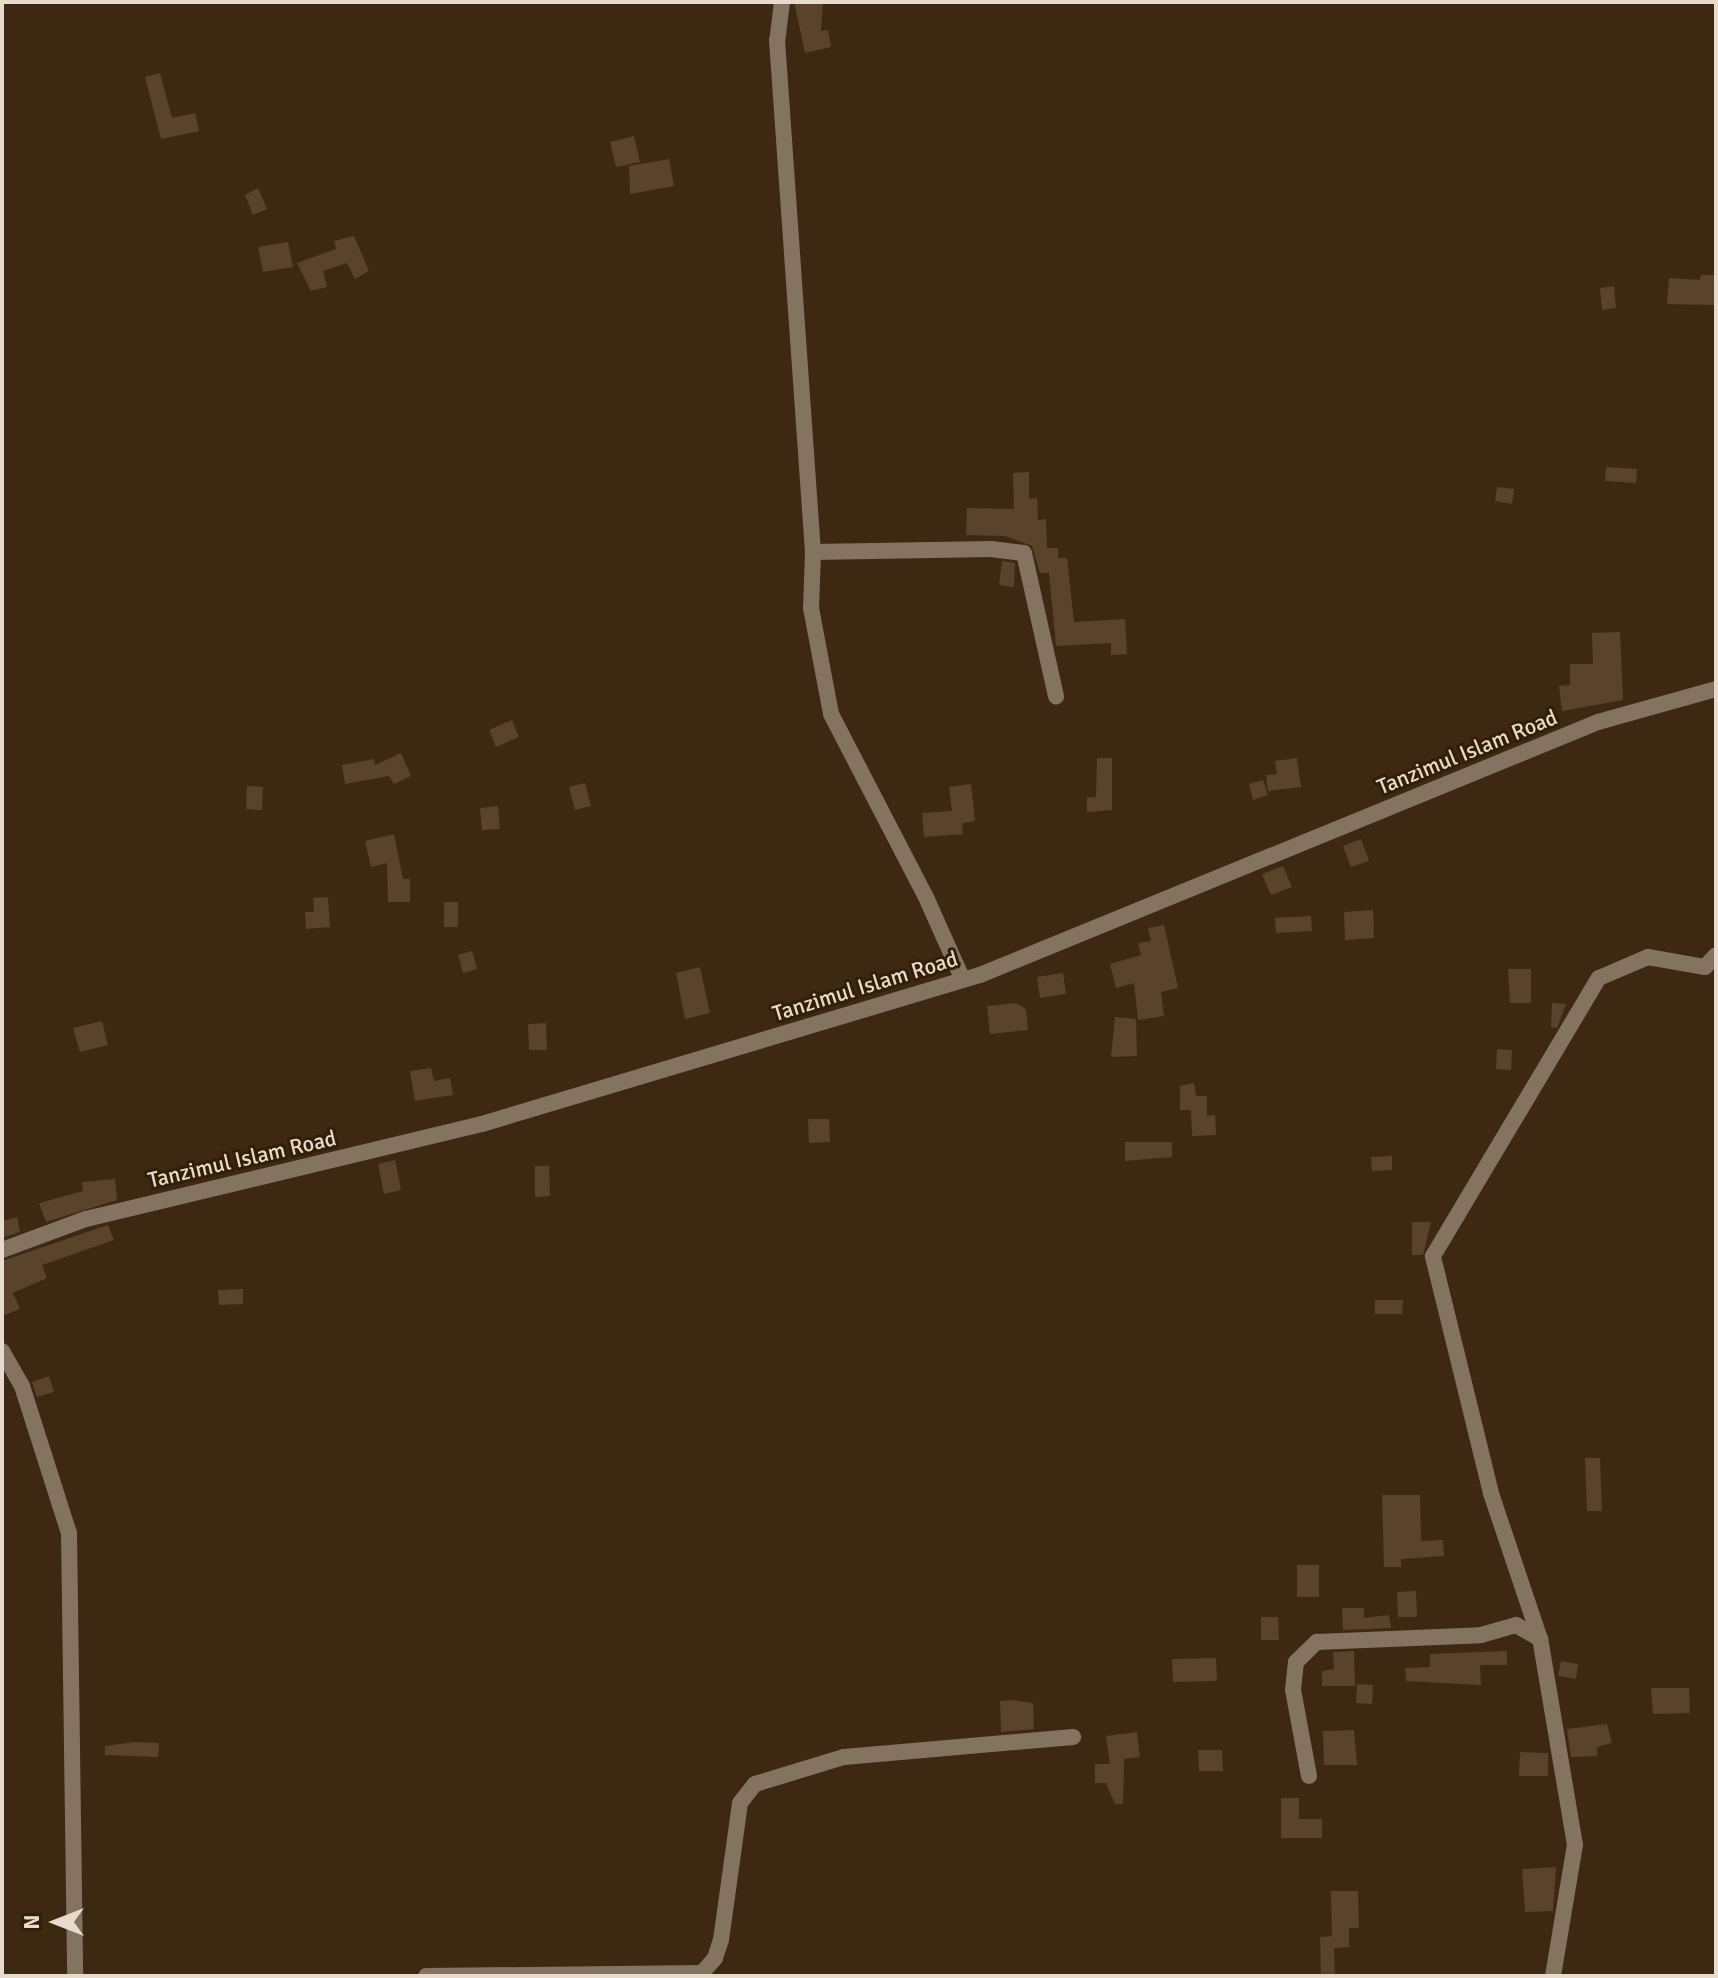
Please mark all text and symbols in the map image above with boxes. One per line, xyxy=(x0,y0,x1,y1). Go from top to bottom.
street label: Tanzimul Islam Road xyxy=(1373,704,1561,800)
street label: Tanzimul Islam Road xyxy=(769,945,961,1027)
street label: Tanzimul Islam Road xyxy=(145,1125,339,1193)
north arrow xyxy=(16,1882,96,1962)
text: N xyxy=(18,1914,45,1930)

